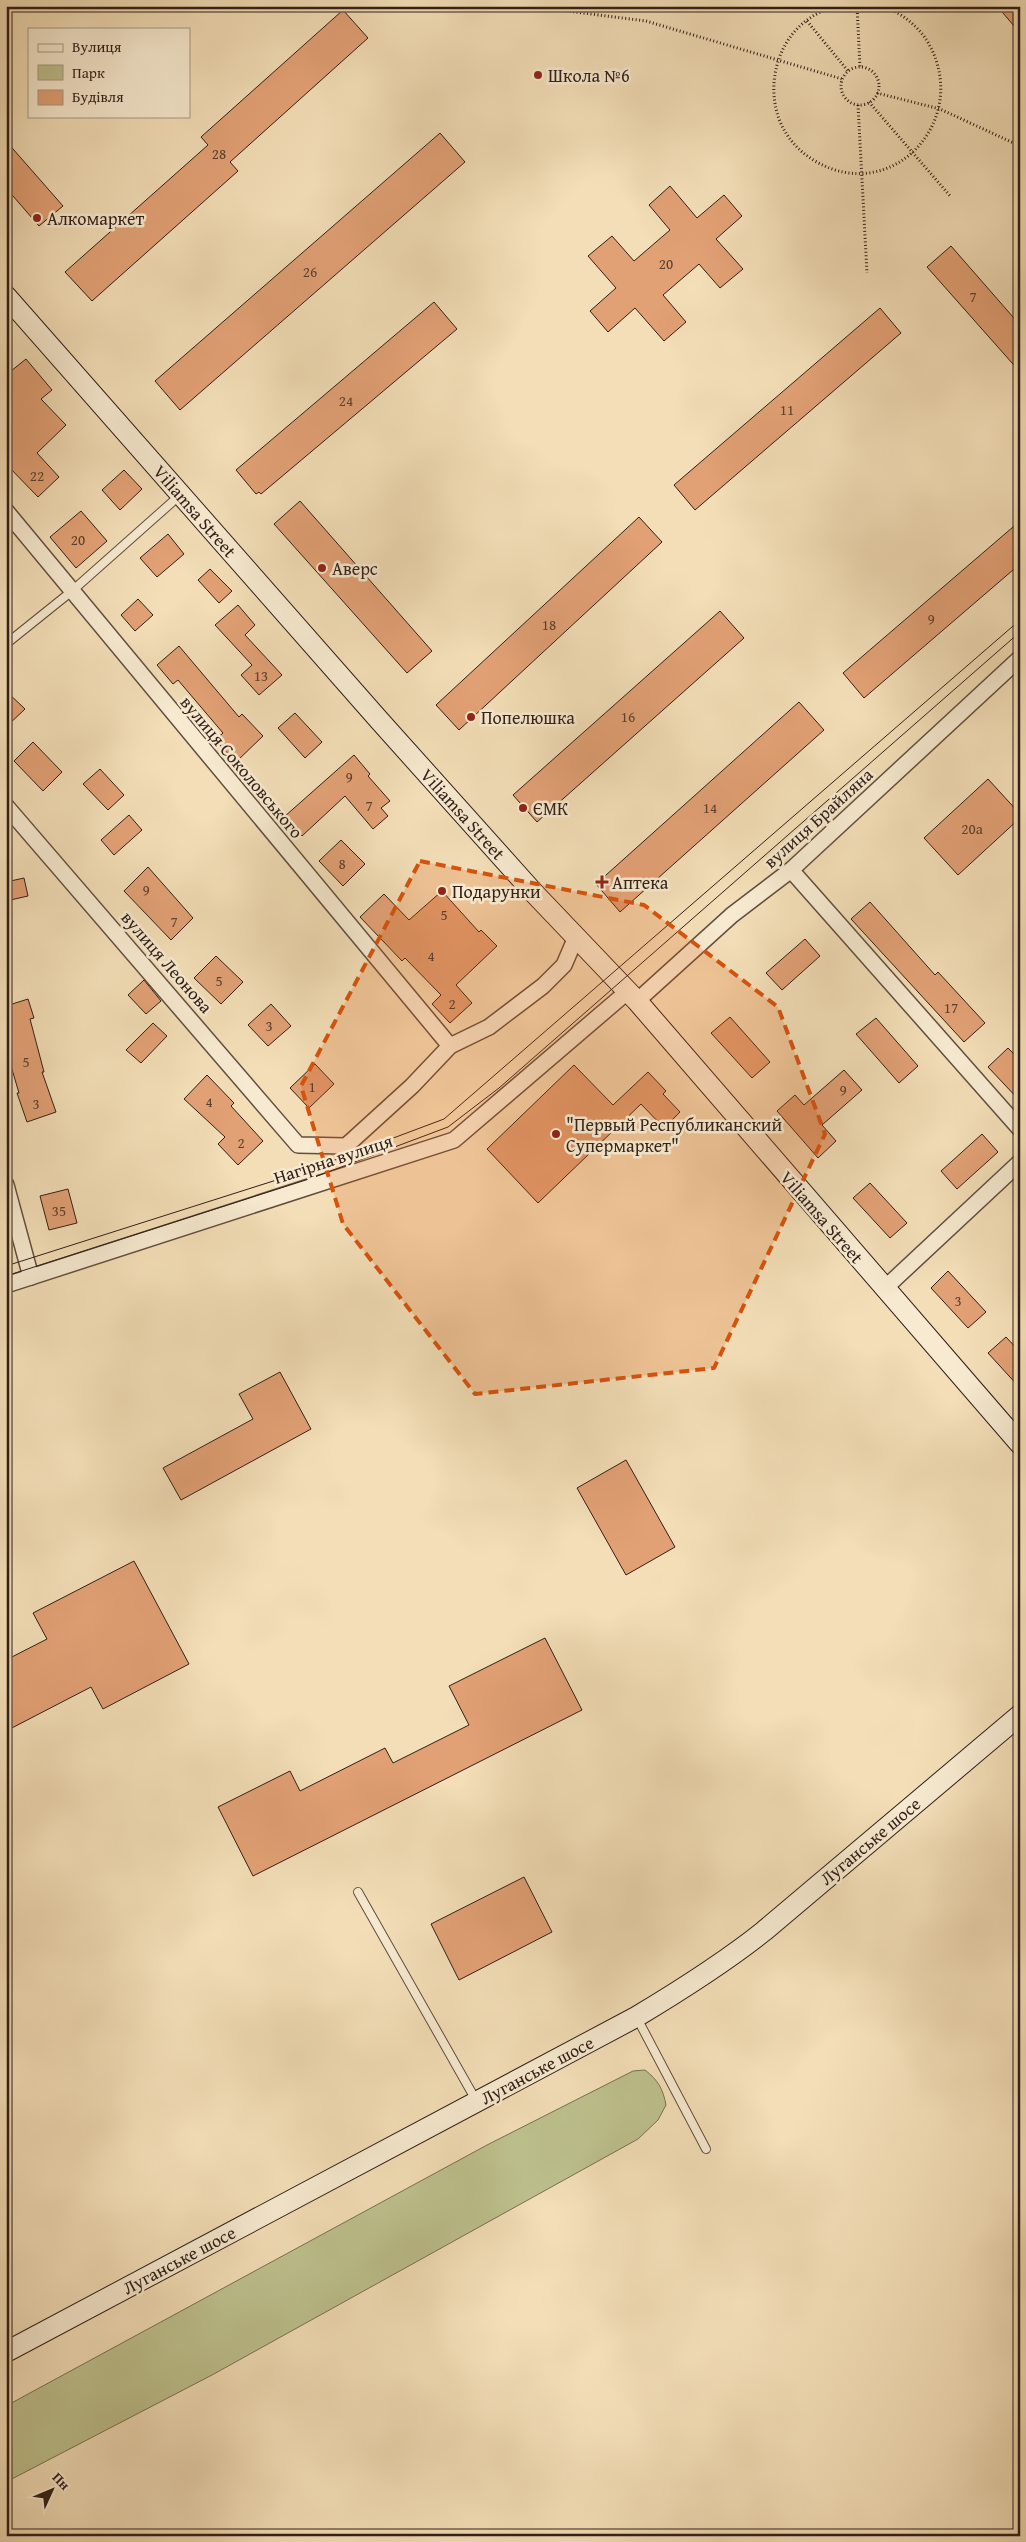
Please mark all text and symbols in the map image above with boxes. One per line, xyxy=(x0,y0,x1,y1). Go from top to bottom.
legend xyxy=(28,28,190,118)
text: Вулиця xyxy=(72,36,122,57)
text: Парк xyxy=(72,62,105,83)
place label: Школа №6 xyxy=(548,62,630,89)
marker: Школа №6 xyxy=(532,69,544,81)
text: Будівля xyxy=(72,86,124,107)
house number: 28 xyxy=(212,143,226,164)
place label: Алкомаркет xyxy=(47,205,144,232)
marker: Алкомаркет xyxy=(31,212,43,224)
house number: 20 xyxy=(659,253,673,274)
house number: 26 xyxy=(303,261,317,282)
house number: 7 xyxy=(969,286,977,307)
house number: 24 xyxy=(339,390,353,411)
house number: 11 xyxy=(780,399,794,420)
street label: Viliamsa Street xyxy=(147,459,243,564)
house number: 22 xyxy=(30,465,44,486)
house number: 20 xyxy=(71,529,85,550)
place label: Аверс xyxy=(332,555,378,582)
marker: Аверс xyxy=(316,562,328,574)
house number: 9 xyxy=(927,608,935,629)
house number: 18 xyxy=(542,614,556,635)
house number: 13 xyxy=(254,665,268,686)
street label: вулиця Соколовського xyxy=(174,690,310,844)
place label: Попелюшка xyxy=(481,704,575,731)
house number: 16 xyxy=(621,706,635,727)
marker: Попелюшка xyxy=(465,711,477,723)
street label: вулиця Брайляна xyxy=(757,761,879,875)
street label: Viliamsa Street xyxy=(414,762,512,866)
house number: 9 xyxy=(345,766,353,787)
house number: 7 xyxy=(365,795,373,816)
place label: ЄМК xyxy=(533,795,568,822)
house number: 14 xyxy=(703,797,717,818)
marker: ЄМК xyxy=(517,802,529,814)
house number: 20а xyxy=(961,818,984,839)
house number: 8 xyxy=(338,853,346,874)
place label: Аптека xyxy=(612,869,669,896)
marker: Аптека xyxy=(596,876,608,888)
place label: Подарунки xyxy=(452,878,541,905)
house number: 9 xyxy=(142,879,150,900)
marker: Подарунки xyxy=(436,885,448,897)
house number: 5 xyxy=(440,904,448,925)
street label: вулиця Леонова xyxy=(115,905,219,1019)
house number: 7 xyxy=(170,911,178,932)
house number: 4 xyxy=(427,945,435,966)
house number: 5 xyxy=(215,970,223,991)
house number: 2 xyxy=(448,993,456,1014)
house number: 17 xyxy=(944,997,958,1018)
house number: 3 xyxy=(265,1015,273,1036)
house number: 5 xyxy=(22,1051,30,1072)
house number: 1 xyxy=(308,1076,316,1097)
house number: 9 xyxy=(839,1079,847,1100)
house number: 4 xyxy=(205,1091,213,1112)
house number: 3 xyxy=(32,1093,40,1114)
place label: "Первый Республиканский Супермаркет" xyxy=(566,1111,783,1159)
street label: Нагірна вулиця xyxy=(270,1127,396,1191)
marker: "Первый Республиканский Супермаркет" xyxy=(550,1128,562,1140)
house number: 2 xyxy=(237,1132,245,1153)
street label: Viliamsa Street xyxy=(774,1165,870,1270)
house number: 35 xyxy=(52,1200,66,1221)
house number: 3 xyxy=(954,1290,962,1311)
street label: Луганське шосе xyxy=(814,1791,926,1891)
street label: Луганське шосе xyxy=(476,2029,598,2111)
street label: Луганське шосе xyxy=(118,2219,240,2301)
north arrow xyxy=(28,2464,78,2514)
text: Пн xyxy=(48,2468,75,2495)

